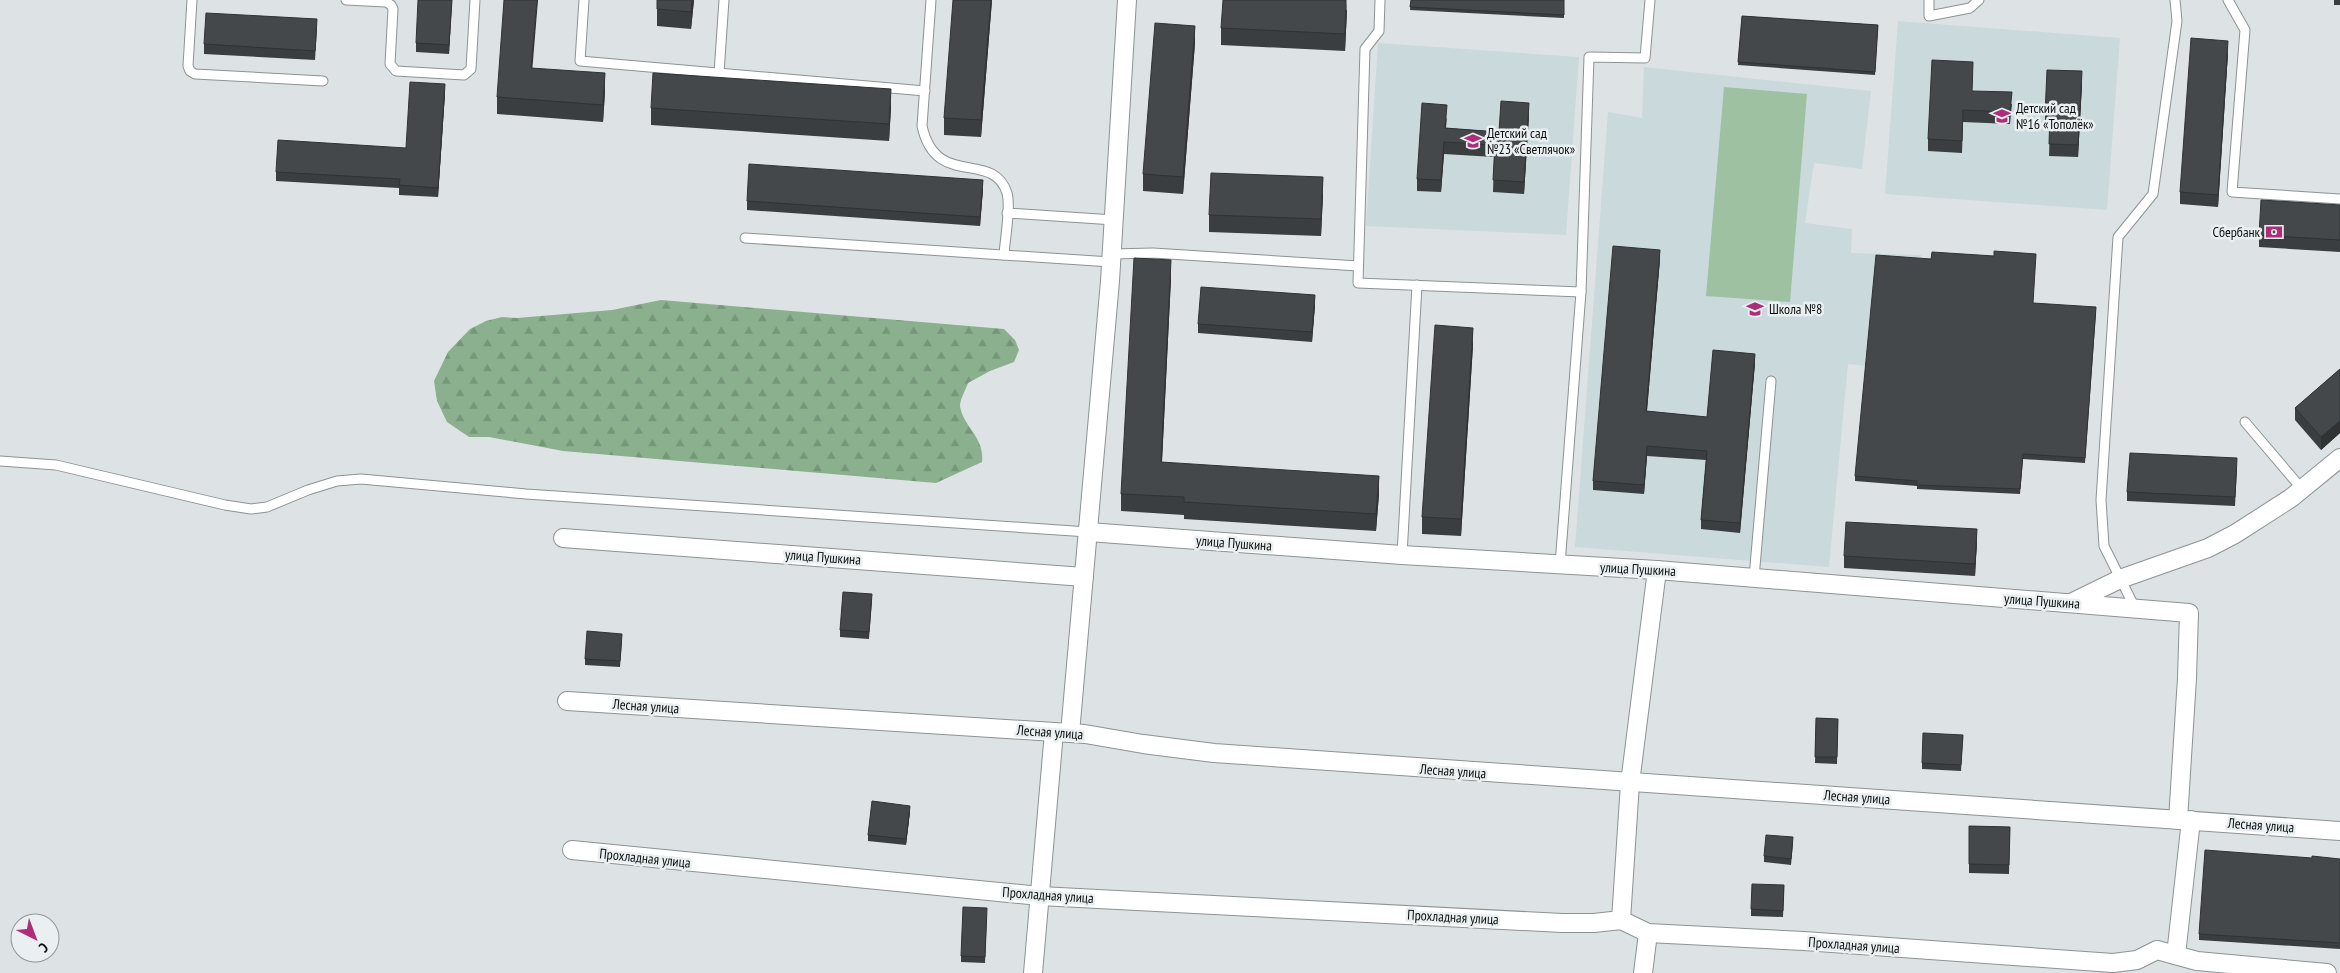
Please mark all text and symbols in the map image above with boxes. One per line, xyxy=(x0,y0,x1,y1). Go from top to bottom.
place label: Детский сад №16 «Тополёк» xyxy=(2016,99,2094,133)
school or university icon: Детский сад №16 «Тополёк» xyxy=(1992,106,2012,126)
place label: Детский сад №23 «Светлячок» xyxy=(1487,124,1575,158)
school or university icon: Детский сад №23 «Светлячок» xyxy=(1463,131,1483,151)
bank icon: Сбербанк xyxy=(2264,222,2284,242)
place label: Сбербанк xyxy=(2213,223,2261,241)
school or university icon: Школа №8 xyxy=(1745,299,1765,319)
place label: Школа №8 xyxy=(1769,300,1822,318)
street label: улица Пушкина xyxy=(1196,531,1272,555)
street label: улица Пушкина xyxy=(785,545,861,569)
street label: улица Пушкина xyxy=(1600,558,1676,580)
street label: улица Пушкина xyxy=(2004,589,2080,613)
street label: Лесная улица xyxy=(611,695,680,717)
street label: Лесная улица xyxy=(1015,721,1084,743)
street label: Лесная улица xyxy=(1418,760,1487,782)
street label: Лесная улица xyxy=(1822,786,1891,808)
street label: Лесная улица xyxy=(2226,814,2295,836)
street label: Прохладная улица xyxy=(599,844,691,872)
street label: Прохладная улица xyxy=(1002,883,1094,907)
street label: Прохладная улица xyxy=(1407,906,1499,928)
north arrow xyxy=(10,913,60,963)
street label: Прохладная улица xyxy=(1808,933,1900,957)
text: С xyxy=(35,939,52,957)

